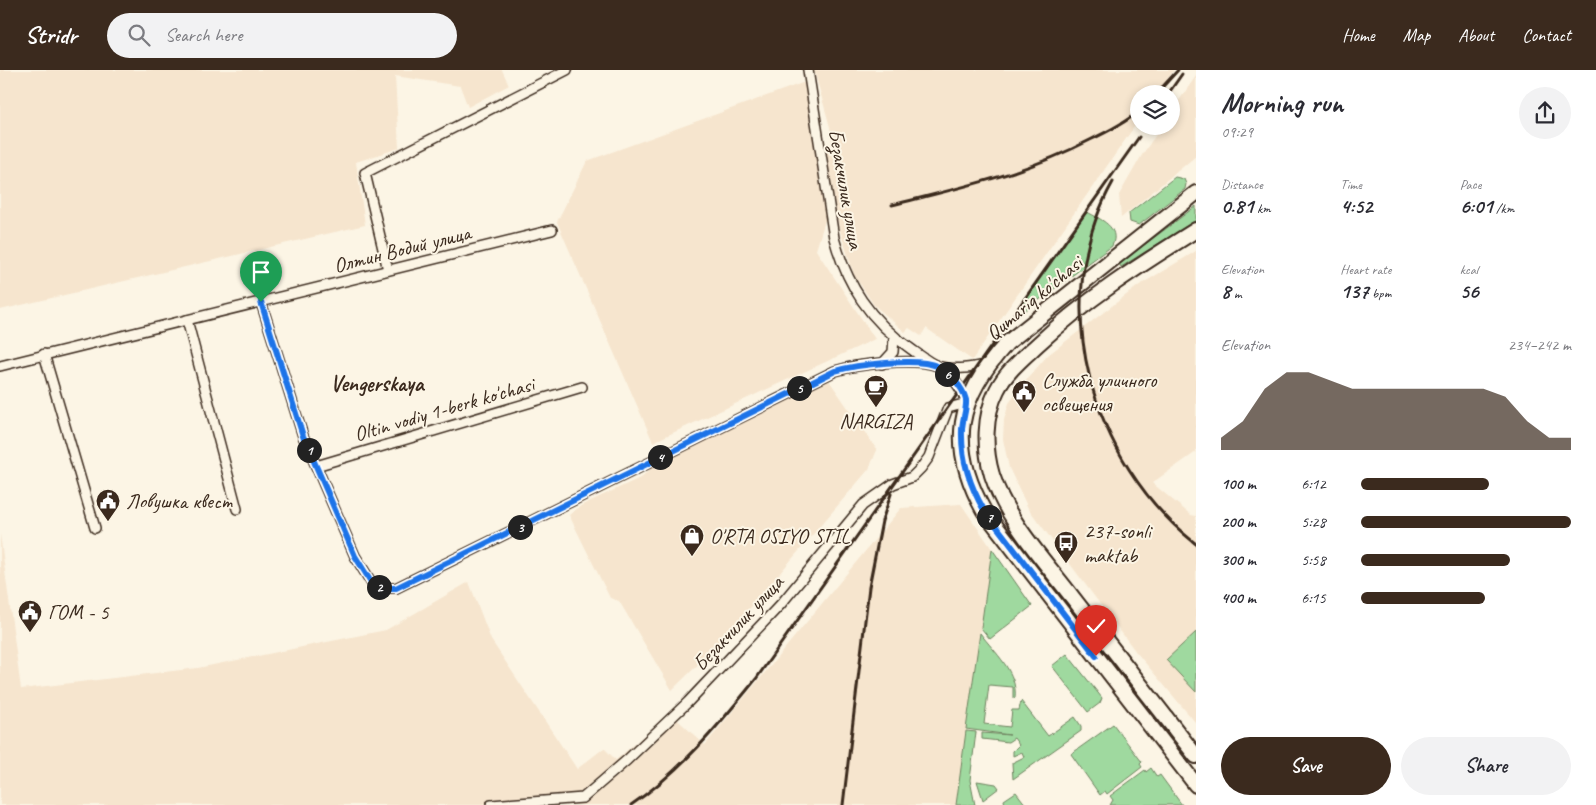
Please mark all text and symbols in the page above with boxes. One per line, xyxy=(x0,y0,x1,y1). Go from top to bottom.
search box xyxy=(107,13,457,58)
text: Stridr xyxy=(25,20,77,50)
icon: search xyxy=(125,21,153,49)
text: Search here xyxy=(165,23,242,47)
text: Home xyxy=(1342,24,1375,46)
text: Map xyxy=(1403,24,1430,46)
text: About xyxy=(1458,24,1494,46)
text: Contact xyxy=(1522,24,1571,46)
map controls xyxy=(1130,85,1180,135)
button: layers xyxy=(1130,85,1180,135)
text: Morning run xyxy=(1221,85,1343,120)
button: share xyxy=(1519,87,1571,139)
text: 09:29 xyxy=(1221,122,1253,142)
street label: Безакчилик улица xyxy=(822,127,870,253)
text: Distance xyxy=(1221,176,1263,193)
text: Time xyxy=(1340,176,1362,193)
text: Pace xyxy=(1460,176,1481,193)
text: 0.81 xyxy=(1221,193,1254,219)
text: 4:52 xyxy=(1340,193,1373,219)
text: 6:01 xyxy=(1460,193,1493,219)
text: km xyxy=(1254,200,1271,217)
text: /km xyxy=(1493,200,1514,217)
street label: Олтин Водий улица xyxy=(331,219,475,279)
street label: Qumariq ko'chasi xyxy=(980,248,1090,346)
pin xyxy=(240,251,282,302)
icon: arrive xyxy=(247,258,275,286)
text: Elevation xyxy=(1221,261,1264,278)
text: Heart rate xyxy=(1340,261,1391,278)
text: kcal xyxy=(1460,261,1478,278)
text: 8 xyxy=(1221,278,1230,304)
text: 137 xyxy=(1340,278,1369,304)
text: 56 xyxy=(1460,278,1479,304)
text: m xyxy=(1230,285,1242,302)
text: bpm xyxy=(1369,285,1391,302)
text: Elevation xyxy=(1221,335,1270,355)
text: 234–242 m xyxy=(1508,335,1571,355)
pin: 6 xyxy=(934,362,960,386)
text: 6 xyxy=(944,366,951,383)
place label: Служба уличного освещения xyxy=(1042,367,1158,417)
district label: Vengerskaya xyxy=(330,370,426,398)
street label: Oltin vodiy 1-berk ko'chasi xyxy=(351,370,540,447)
cafe icon: NARGIZA xyxy=(863,374,889,408)
pin: 5 xyxy=(786,376,812,400)
public building icon: Служба уличного освещения xyxy=(1011,379,1037,413)
text: 5 xyxy=(796,380,803,397)
place label: NARGIZA xyxy=(839,408,913,434)
pin: 1 xyxy=(296,438,322,462)
text: 1 xyxy=(306,442,313,459)
pin: 4 xyxy=(648,444,672,470)
text: 4 xyxy=(657,449,664,466)
text: 100 m xyxy=(1221,474,1256,494)
text: 6:12 xyxy=(1301,474,1326,494)
public building icon: Ловушка квест xyxy=(95,488,121,522)
place label: Ловушка квест xyxy=(126,488,233,514)
pin: 7 xyxy=(976,504,1002,530)
text: 7 xyxy=(986,509,993,526)
text: 200 m xyxy=(1221,512,1256,532)
text: 5:28 xyxy=(1301,512,1326,532)
pin: 3 xyxy=(508,514,532,540)
place label: 237-sonli maktab xyxy=(1084,518,1154,568)
text: 3 xyxy=(517,519,524,536)
shop icon: O'RTA OSIYO STIL xyxy=(679,523,705,557)
place label: O'RTA OSIYO STIL xyxy=(710,523,851,549)
bus stop icon: 237-sonli maktab xyxy=(1053,530,1079,564)
text: 300 m xyxy=(1221,550,1256,570)
text: 5:58 xyxy=(1301,550,1326,570)
street label: Безакчилик улица xyxy=(687,568,791,677)
pin: 2 xyxy=(366,574,392,600)
text: 2 xyxy=(376,579,383,596)
text: 400 m xyxy=(1221,588,1256,608)
text: 6:15 xyxy=(1301,588,1326,608)
public building icon: ГОМ - 5 xyxy=(17,599,43,633)
place label: ГОМ - 5 xyxy=(48,599,110,625)
pin xyxy=(1075,605,1117,656)
icon: check xyxy=(1082,612,1110,640)
button: Save xyxy=(1221,737,1391,795)
button: Share xyxy=(1401,737,1571,795)

